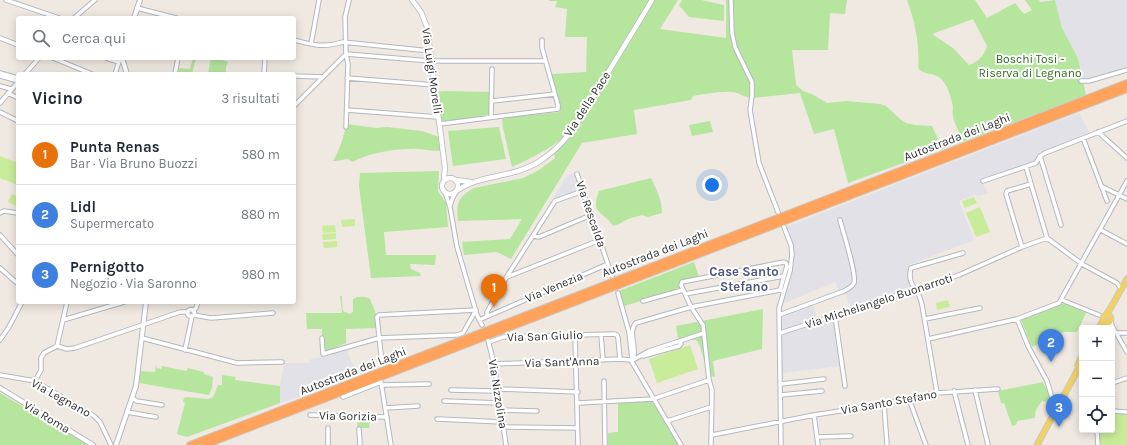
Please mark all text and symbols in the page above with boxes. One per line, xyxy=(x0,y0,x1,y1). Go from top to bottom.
search box xyxy=(16,16,296,60)
icon: search xyxy=(30,27,52,49)
street label: Via Luigi Morelli xyxy=(419,27,445,115)
text: Cerca qui xyxy=(62,29,126,47)
park label: Boschi Tosi - Riserva di Legnano xyxy=(979,52,1081,80)
street label: Via della Pace xyxy=(561,69,613,139)
text: Vicino xyxy=(32,88,83,108)
text: 3 risultati xyxy=(222,91,280,106)
street label: Autostrada dei Laghi xyxy=(902,110,1012,164)
text: Punta Renas xyxy=(70,138,160,156)
text: 1 xyxy=(43,147,47,162)
text: 580 m xyxy=(242,147,280,162)
text: Bar · Via Bruno Buozzi xyxy=(70,156,198,171)
your location xyxy=(702,175,722,195)
street label: Via Rescalda xyxy=(573,179,609,249)
text: Lidl xyxy=(70,198,96,216)
text: 2 xyxy=(41,207,49,222)
text: 880 m xyxy=(241,207,280,222)
text: Supermercato xyxy=(70,216,154,231)
street label: Autostrada dei Laghi xyxy=(600,226,710,280)
text: Pernigotto xyxy=(70,258,144,276)
district label: Case Santo Stefano xyxy=(709,264,779,294)
text: 3 xyxy=(41,267,49,282)
text: 980 m xyxy=(242,267,280,282)
street label: Via Venezia xyxy=(523,269,585,305)
street label: Via Michelangelo Buonarroti xyxy=(803,270,955,332)
pin: 1 xyxy=(481,274,507,307)
text: Negozio · Via Saronno xyxy=(70,276,197,291)
map controls xyxy=(1079,325,1115,433)
button: + xyxy=(1079,325,1115,361)
street label: Via San Giulio xyxy=(507,328,583,344)
pin: 2 xyxy=(1038,329,1064,362)
street label: Autostrada dei Laghi xyxy=(298,344,408,398)
street label: Via Sant'Anna xyxy=(524,354,600,370)
street label: Via Nizzolina xyxy=(486,358,510,430)
button: − xyxy=(1079,361,1115,397)
street label: Via Legnano xyxy=(29,376,93,420)
street label: Via Santo Stefano xyxy=(840,387,938,417)
pin: 3 xyxy=(1046,394,1072,427)
button: locate xyxy=(1079,397,1115,433)
street label: Via Roma xyxy=(21,398,73,436)
street label: Via Gorizia xyxy=(319,408,377,424)

